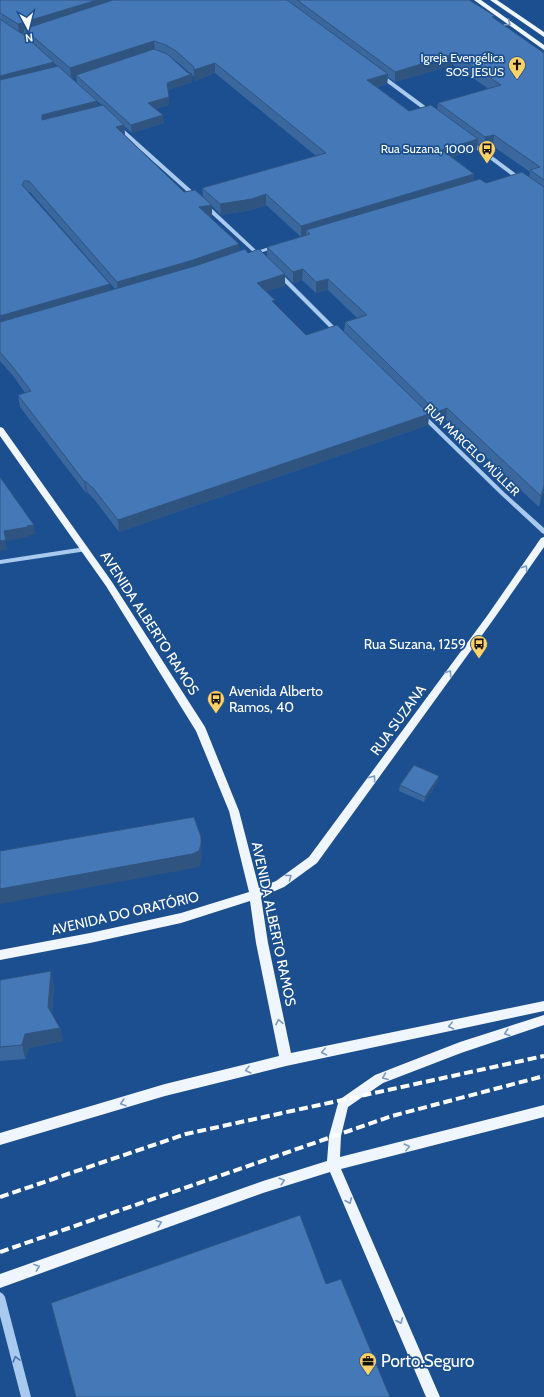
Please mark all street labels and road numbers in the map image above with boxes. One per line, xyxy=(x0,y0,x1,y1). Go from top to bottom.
street label: RUA MARCELO MÜLLER xyxy=(422,400,523,499)
street label: AVENIDA ALBERTO RAMOS xyxy=(97,548,203,698)
street label: RUA SUZANA xyxy=(366,681,430,759)
street label: AVENIDA ALBERTO RAMOS xyxy=(248,840,300,1008)
street label: AVENIDA DO ORATÓRIO xyxy=(49,887,201,939)

